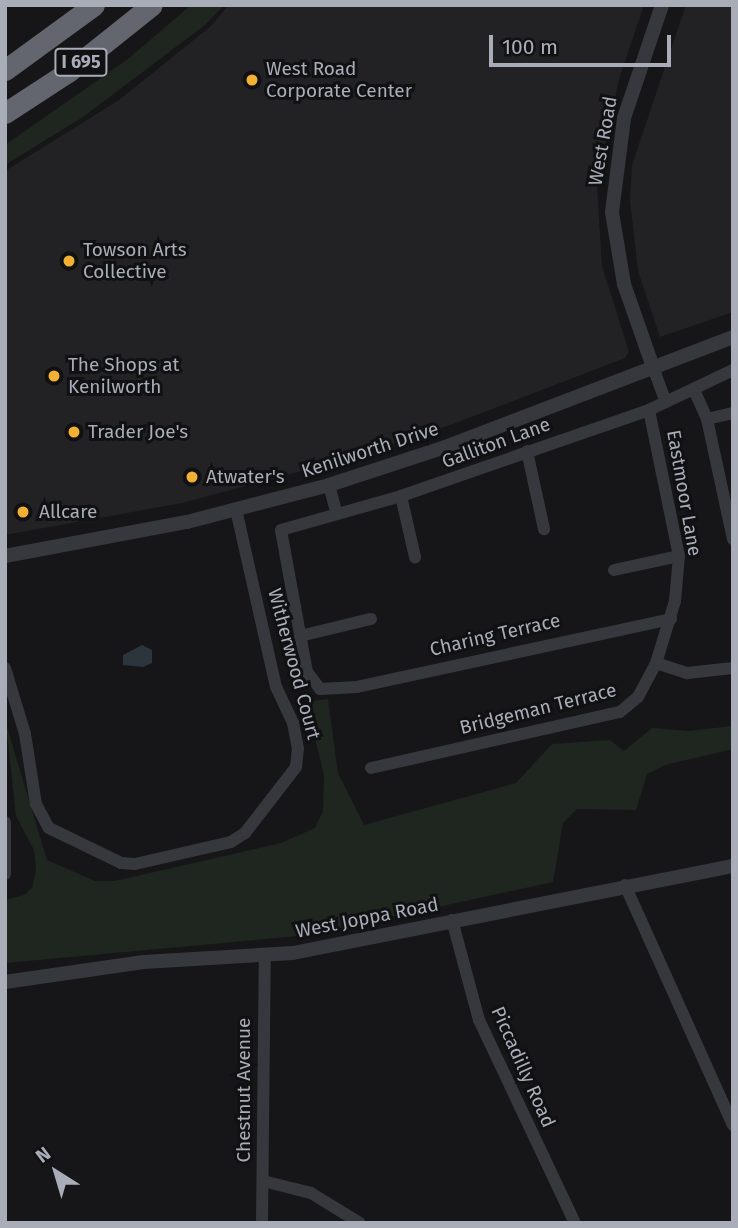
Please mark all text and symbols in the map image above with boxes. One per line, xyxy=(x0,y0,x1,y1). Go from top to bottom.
scale bar xyxy=(493,21,675,65)
text: 100 m xyxy=(502,34,558,60)
road number: I 695 xyxy=(53,48,109,76)
place label: West Road Corporate Center xyxy=(266,58,412,102)
marker: West Road Corporate Center xyxy=(244,72,260,88)
street label: West Road xyxy=(584,94,622,188)
place label: Towson Arts Collective xyxy=(83,239,187,283)
marker: Towson Arts Collective xyxy=(61,253,77,269)
place label: The Shops at Kenilworth xyxy=(68,354,179,398)
marker: The Shops at Kenilworth xyxy=(46,368,62,384)
street label: Galliton Lane xyxy=(439,413,553,473)
street label: Kenilworth Drive xyxy=(298,417,442,483)
place label: Trader Joe's xyxy=(88,421,188,443)
marker: Trader Joe's xyxy=(66,424,82,440)
street label: Eastmoor Lane xyxy=(662,428,706,558)
place label: Atwater's xyxy=(206,466,285,488)
marker: Atwater's xyxy=(184,469,200,485)
place label: Allcare xyxy=(39,501,97,523)
marker: Allcare xyxy=(13,502,33,522)
street label: Witherwood Court xyxy=(263,586,325,742)
street label: Charing Terrace xyxy=(428,609,562,661)
street label: Bridgeman Terrace xyxy=(457,678,619,740)
street label: West Joppa Road xyxy=(294,893,440,943)
street label: Piccadilly Road xyxy=(486,1003,560,1131)
street label: Chestnut Avenue xyxy=(233,1018,255,1162)
north arrow xyxy=(21,1137,91,1207)
text: N xyxy=(31,1142,55,1168)

